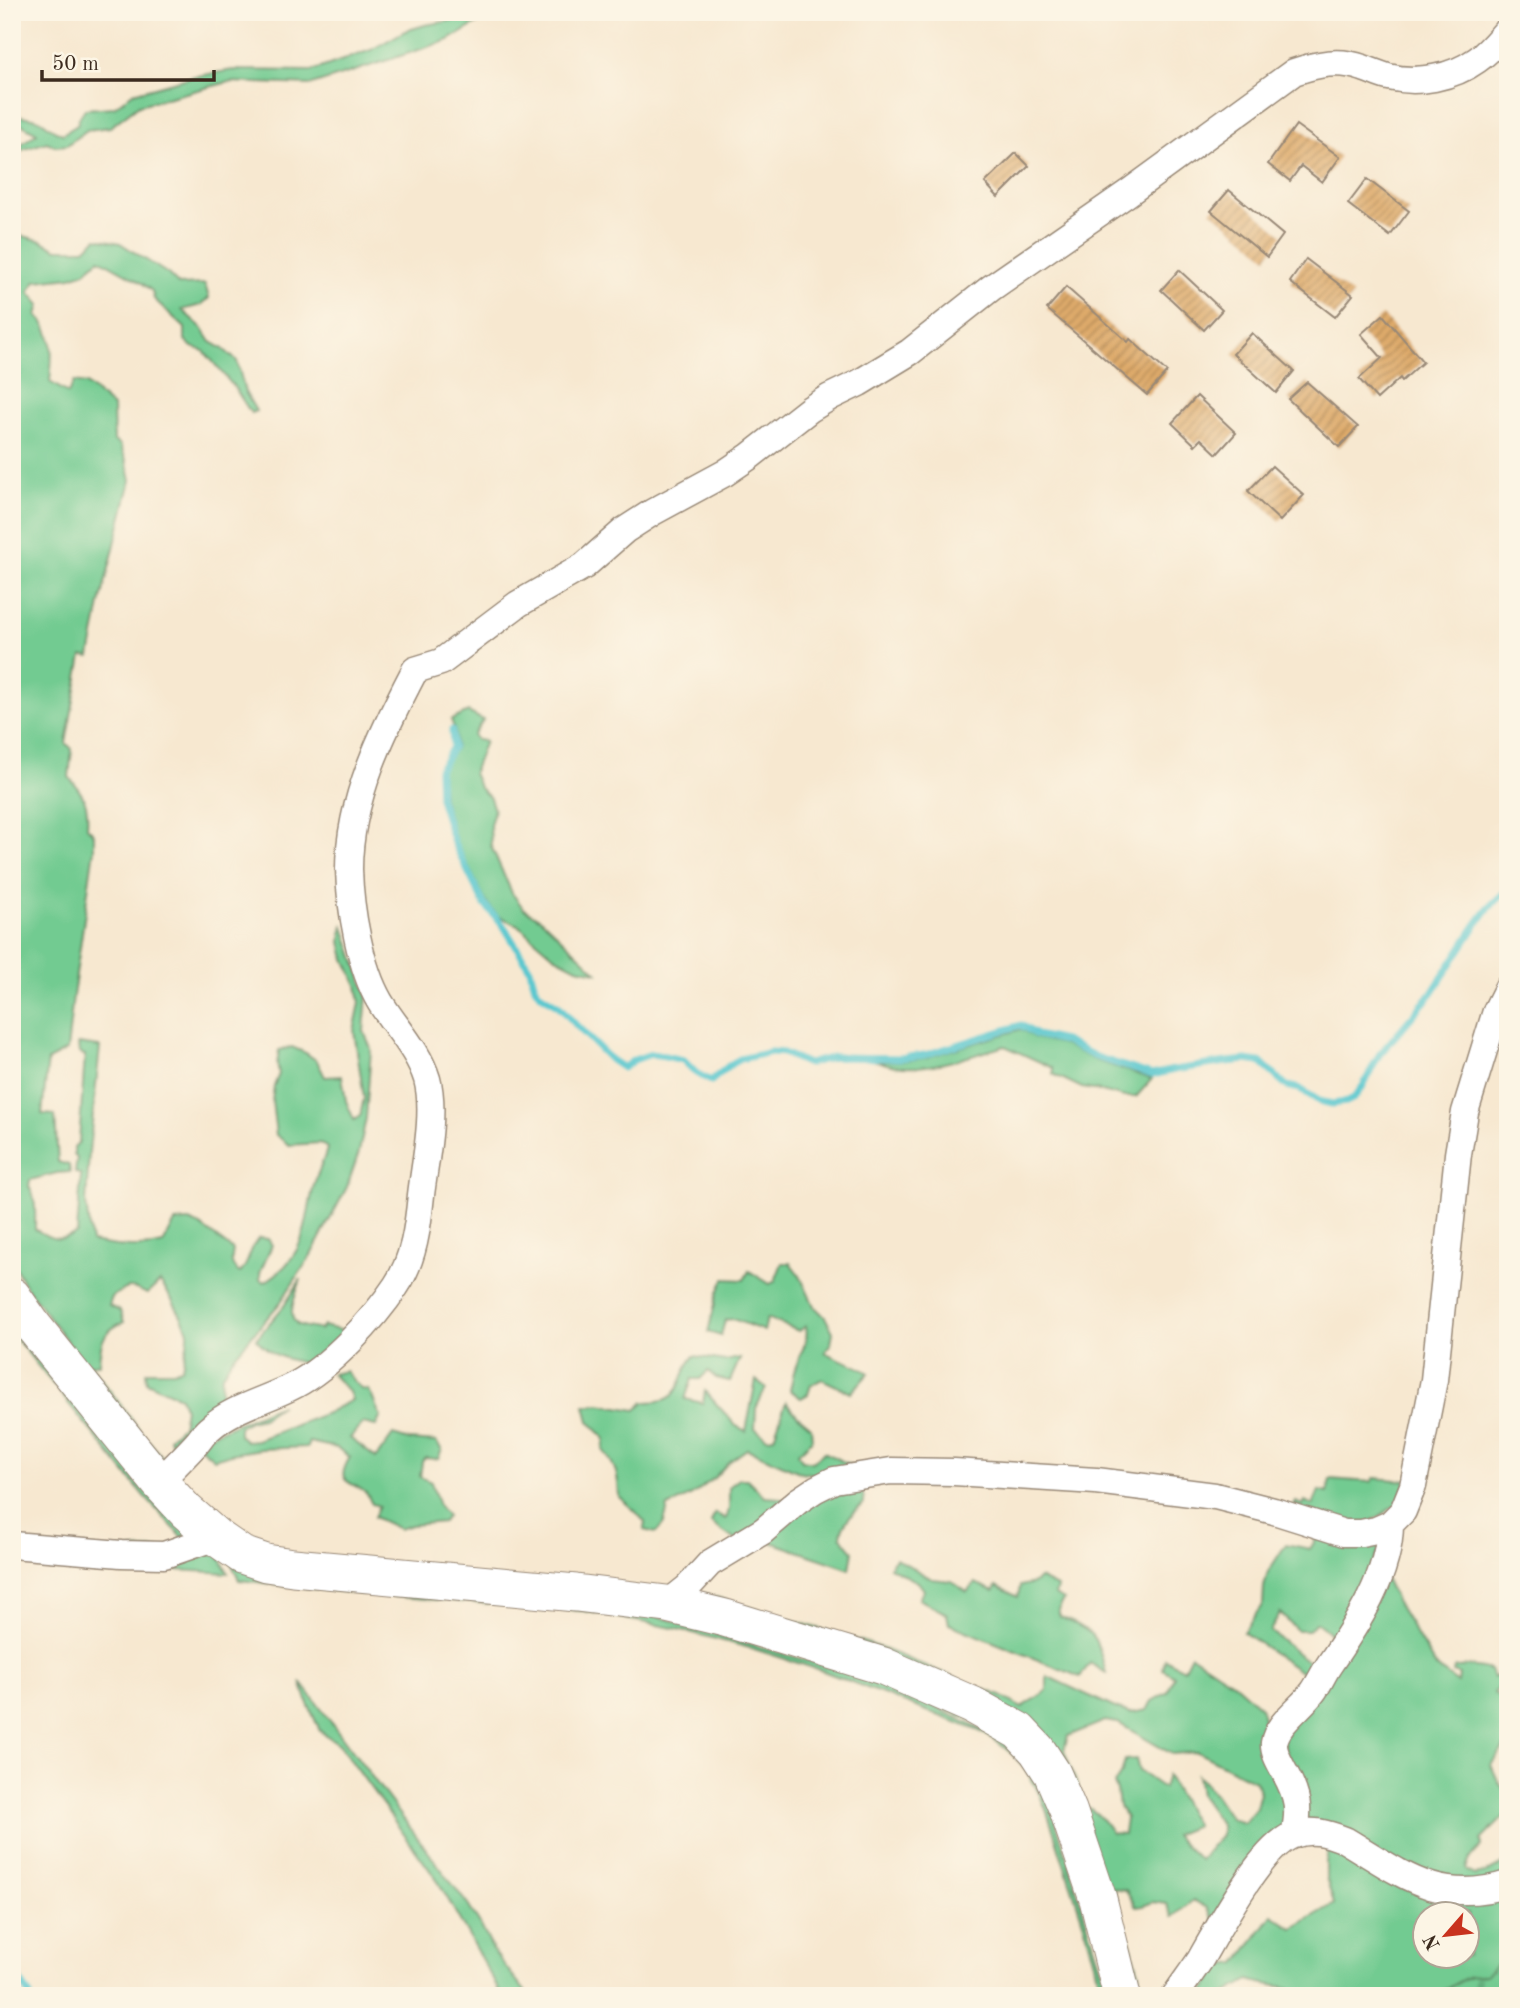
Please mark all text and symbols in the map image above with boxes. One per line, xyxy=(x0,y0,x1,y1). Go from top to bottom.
scale bar xyxy=(42,38,214,82)
text: 50 m xyxy=(52,54,99,75)
north arrow xyxy=(1412,1899,1482,1969)
text: N xyxy=(1421,1931,1445,1953)

